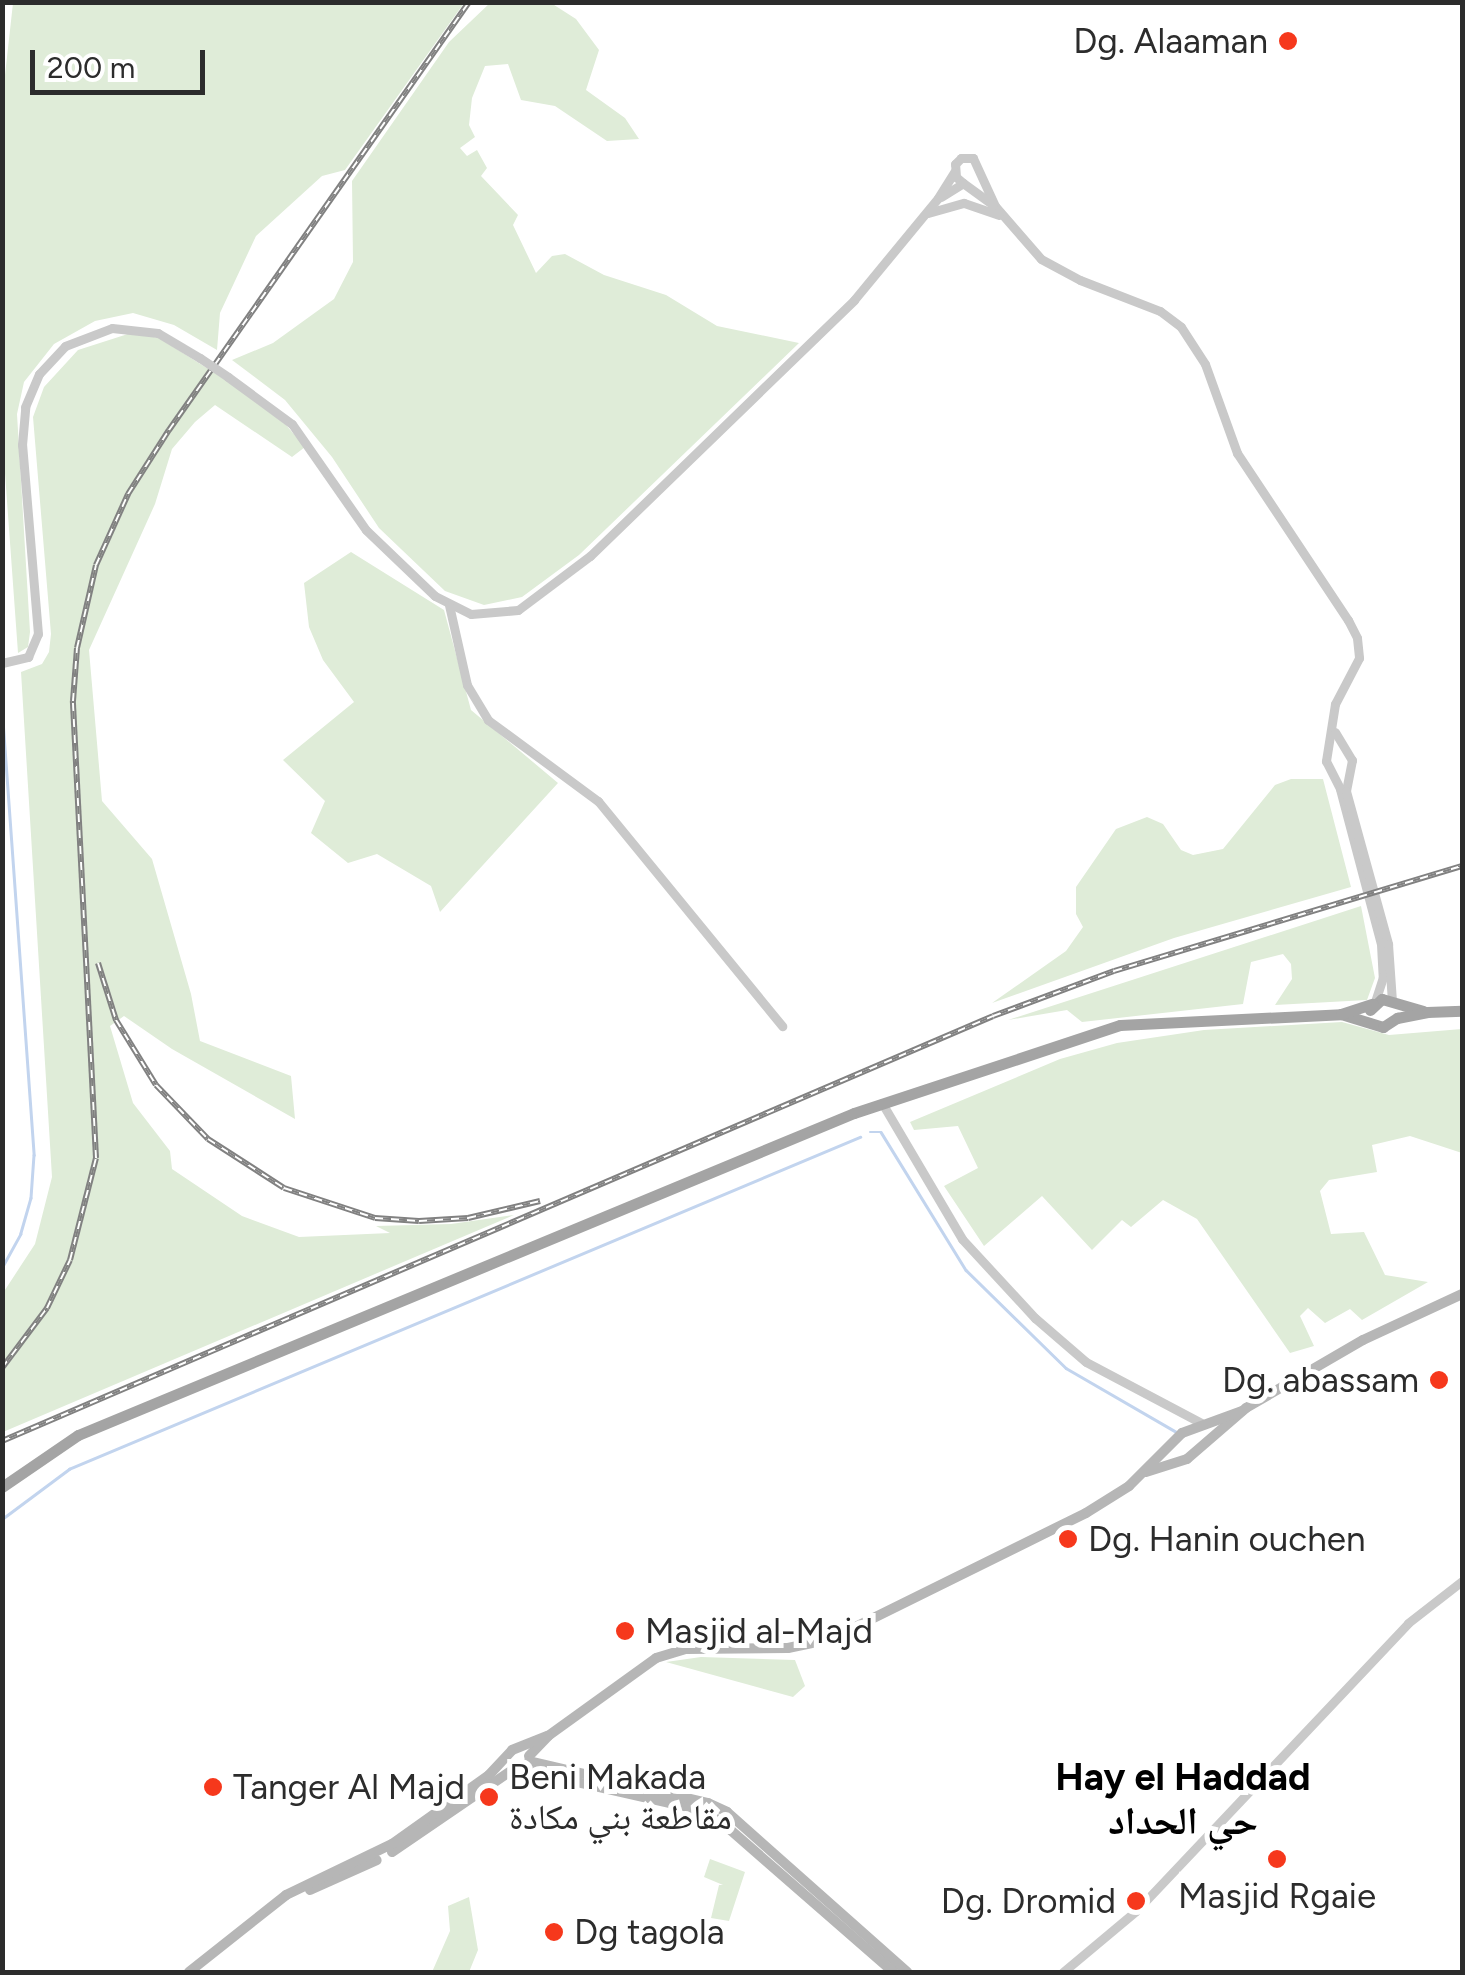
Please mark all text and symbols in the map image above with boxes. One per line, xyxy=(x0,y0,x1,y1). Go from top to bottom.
place label: Dg. Alaaman xyxy=(1073,20,1268,62)
scale bar xyxy=(35,30,210,92)
marker: Dg. Alaaman xyxy=(1277,30,1299,52)
text: 200 m xyxy=(47,49,135,86)
place label: Dg. abassam xyxy=(1222,1359,1419,1401)
marker: Dg. abassam xyxy=(1428,1369,1450,1391)
place label: Dg. Hanin ouchen xyxy=(1088,1518,1365,1560)
marker: Dg. Hanin ouchen xyxy=(1057,1528,1079,1550)
place label: Masjid al-Majd xyxy=(645,1610,873,1652)
marker: Masjid al-Majd xyxy=(614,1620,636,1642)
district label: Hay el Haddad حي الحداد xyxy=(1055,1755,1311,1845)
place label: Beni Makada مقاطعة بني مكادة xyxy=(509,1756,732,1838)
place label: Tanger Al Majd xyxy=(233,1766,465,1808)
marker: Tanger Al Majd xyxy=(202,1776,224,1798)
marker: Beni Makada مقاطعة بني مكادة xyxy=(478,1786,500,1808)
marker: Masjid Rgaie xyxy=(1266,1848,1288,1870)
place label: Masjid Rgaie xyxy=(1178,1875,1376,1917)
place label: Dg. Dromid xyxy=(941,1880,1116,1922)
marker: Dg. Dromid xyxy=(1125,1890,1147,1912)
place label: Dg tagola xyxy=(574,1911,725,1953)
marker: Dg tagola xyxy=(543,1921,565,1943)

